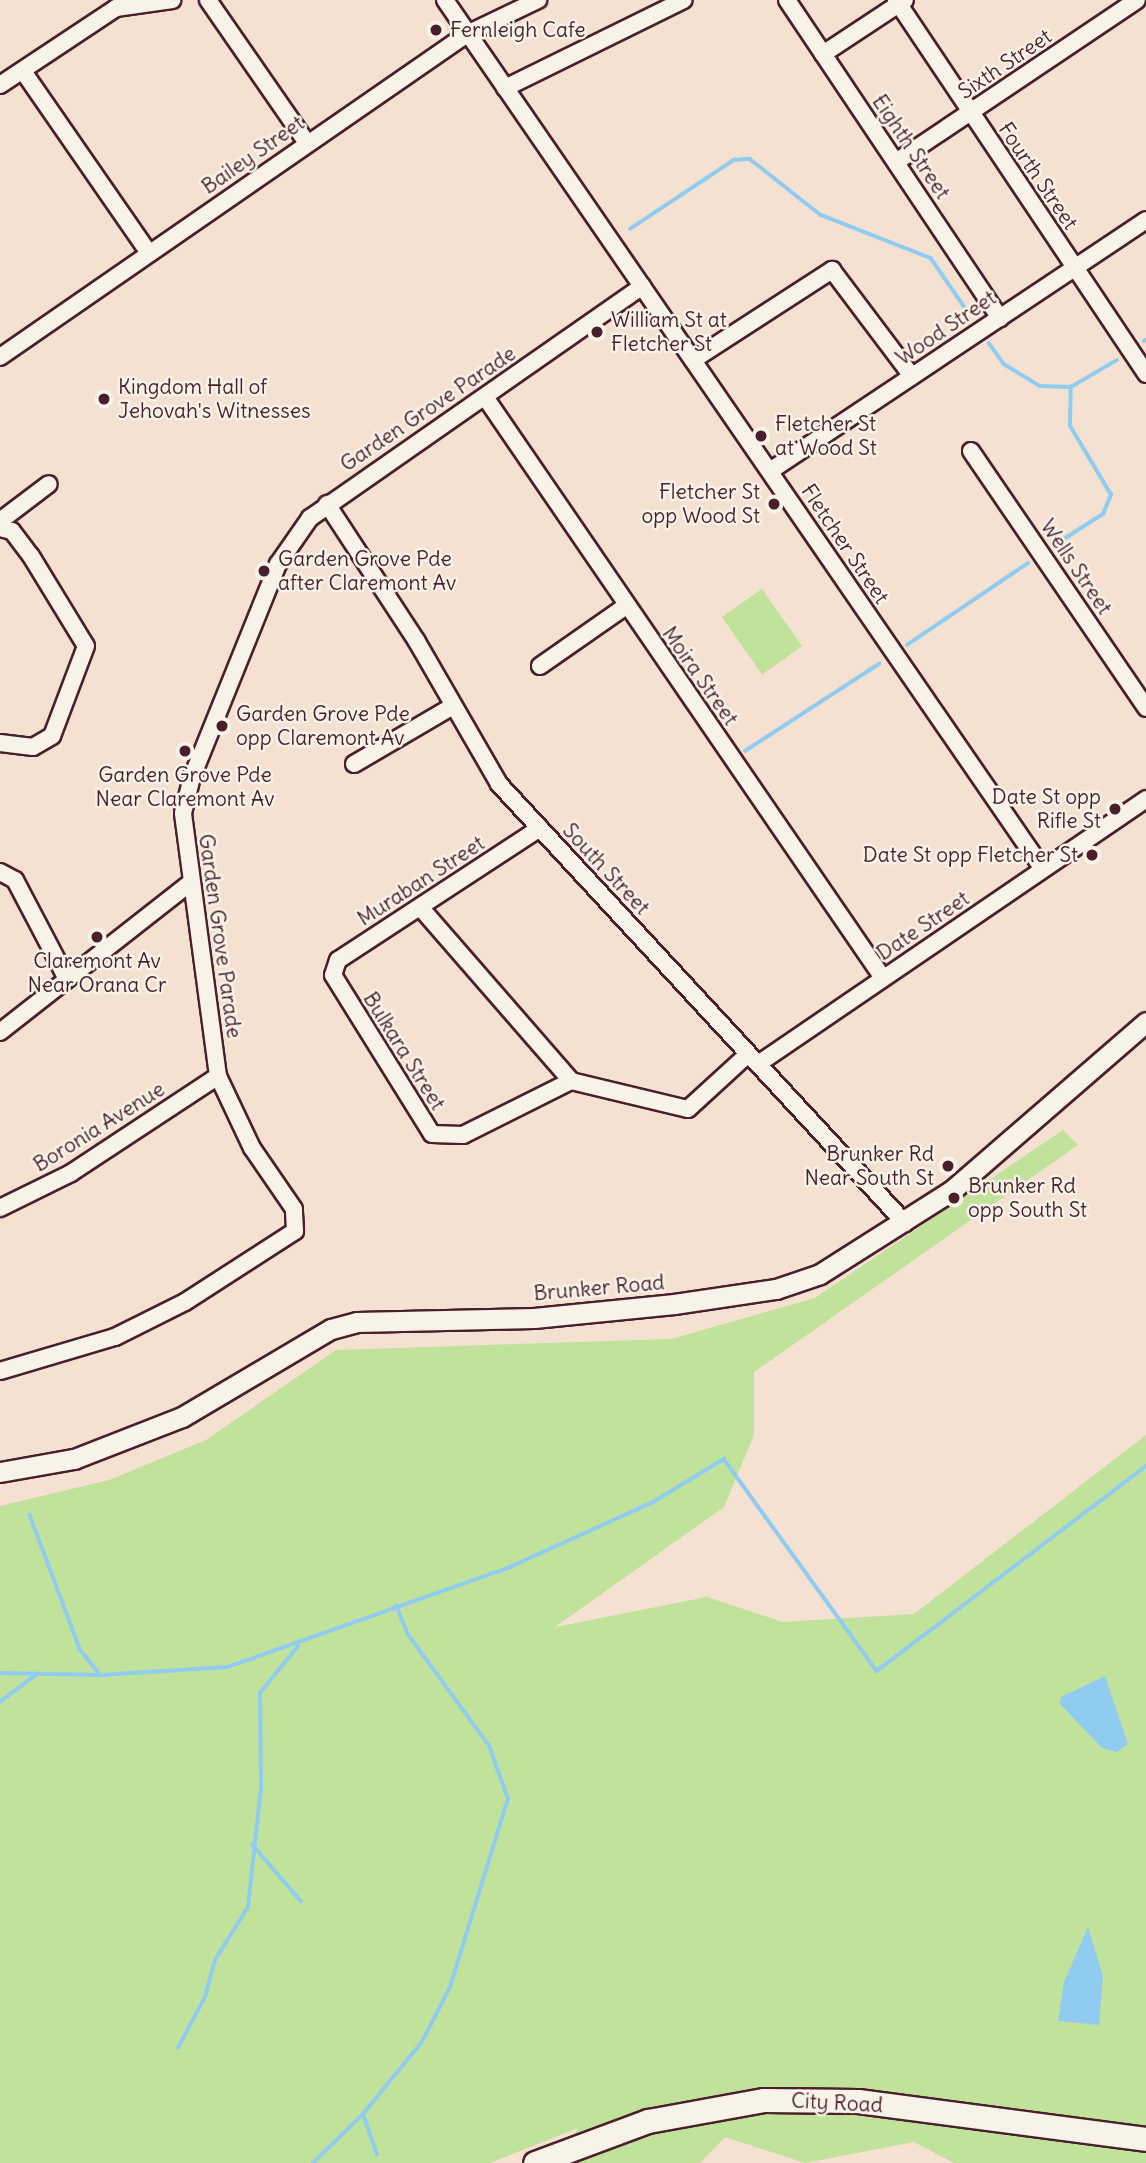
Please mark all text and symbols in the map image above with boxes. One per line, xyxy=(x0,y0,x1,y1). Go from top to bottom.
place label: Fernleigh Cafe xyxy=(450,17,586,43)
marker: Fernleigh Cafe xyxy=(428,22,444,38)
street label: Sixth Street xyxy=(954,24,1056,104)
street label: Eighth Street xyxy=(867,90,955,204)
street label: Bailey Street xyxy=(197,110,309,200)
street label: Fourth Street xyxy=(993,118,1083,234)
street label: Wood Street xyxy=(891,285,1001,371)
place label: William St at Fletcher St xyxy=(611,307,727,357)
marker: William St at Fletcher St xyxy=(589,324,605,340)
street label: Garden Grove Parade xyxy=(336,341,520,477)
place label: Kingdom Hall of Jehovah's Witnesses xyxy=(118,374,311,424)
marker: Kingdom Hall of Jehovah's Witnesses xyxy=(96,391,112,407)
place label: Fletcher St at Wood St xyxy=(775,411,877,461)
marker: Fletcher St at Wood St xyxy=(753,428,769,444)
place label: Fletcher St opp Wood St xyxy=(642,479,760,529)
street label: Fletcher Street xyxy=(796,479,894,609)
marker: Fletcher St opp Wood St xyxy=(766,496,782,512)
street label: Wells Street xyxy=(1035,515,1117,619)
place label: Garden Grove Pde after Claremont Av xyxy=(278,546,456,596)
marker: Garden Grove Pde after Claremont Av xyxy=(256,563,272,579)
street label: Moira Street xyxy=(657,622,743,730)
place label: Garden Grove Pde opp Claremont Av xyxy=(236,701,410,751)
marker: Garden Grove Pde opp Claremont Av xyxy=(214,718,230,734)
marker: Garden Grove Pde Near Claremont Av xyxy=(177,743,193,759)
place label: Garden Grove Pde Near Claremont Av xyxy=(96,762,274,812)
place label: Date St opp Rifle St xyxy=(992,784,1101,834)
marker: Date St opp Rifle St xyxy=(1107,801,1123,817)
street label: South Street xyxy=(557,818,655,920)
street label: Muraban Street xyxy=(353,831,489,931)
street label: Garden Grove Parade xyxy=(193,832,247,1040)
place label: Date St opp Fletcher St xyxy=(863,842,1078,868)
marker: Date St opp Fletcher St xyxy=(1084,847,1100,863)
street label: Date Street xyxy=(872,886,974,966)
marker: Claremont Av Near Orana Cr xyxy=(89,929,105,945)
place label: Claremont Av Near Orana Cr xyxy=(27,948,167,998)
street label: Bulkara Street xyxy=(358,987,450,1115)
street label: Boronia Avenue xyxy=(29,1077,169,1177)
place label: Brunker Rd Near South St xyxy=(804,1141,934,1191)
marker: Brunker Rd Near South St xyxy=(940,1158,956,1174)
place label: Brunker Rd opp South St xyxy=(968,1173,1087,1223)
marker: Brunker Rd opp South St xyxy=(946,1190,962,1206)
street label: Brunker Road xyxy=(532,1270,666,1306)
street label: City Road xyxy=(791,2088,883,2118)

